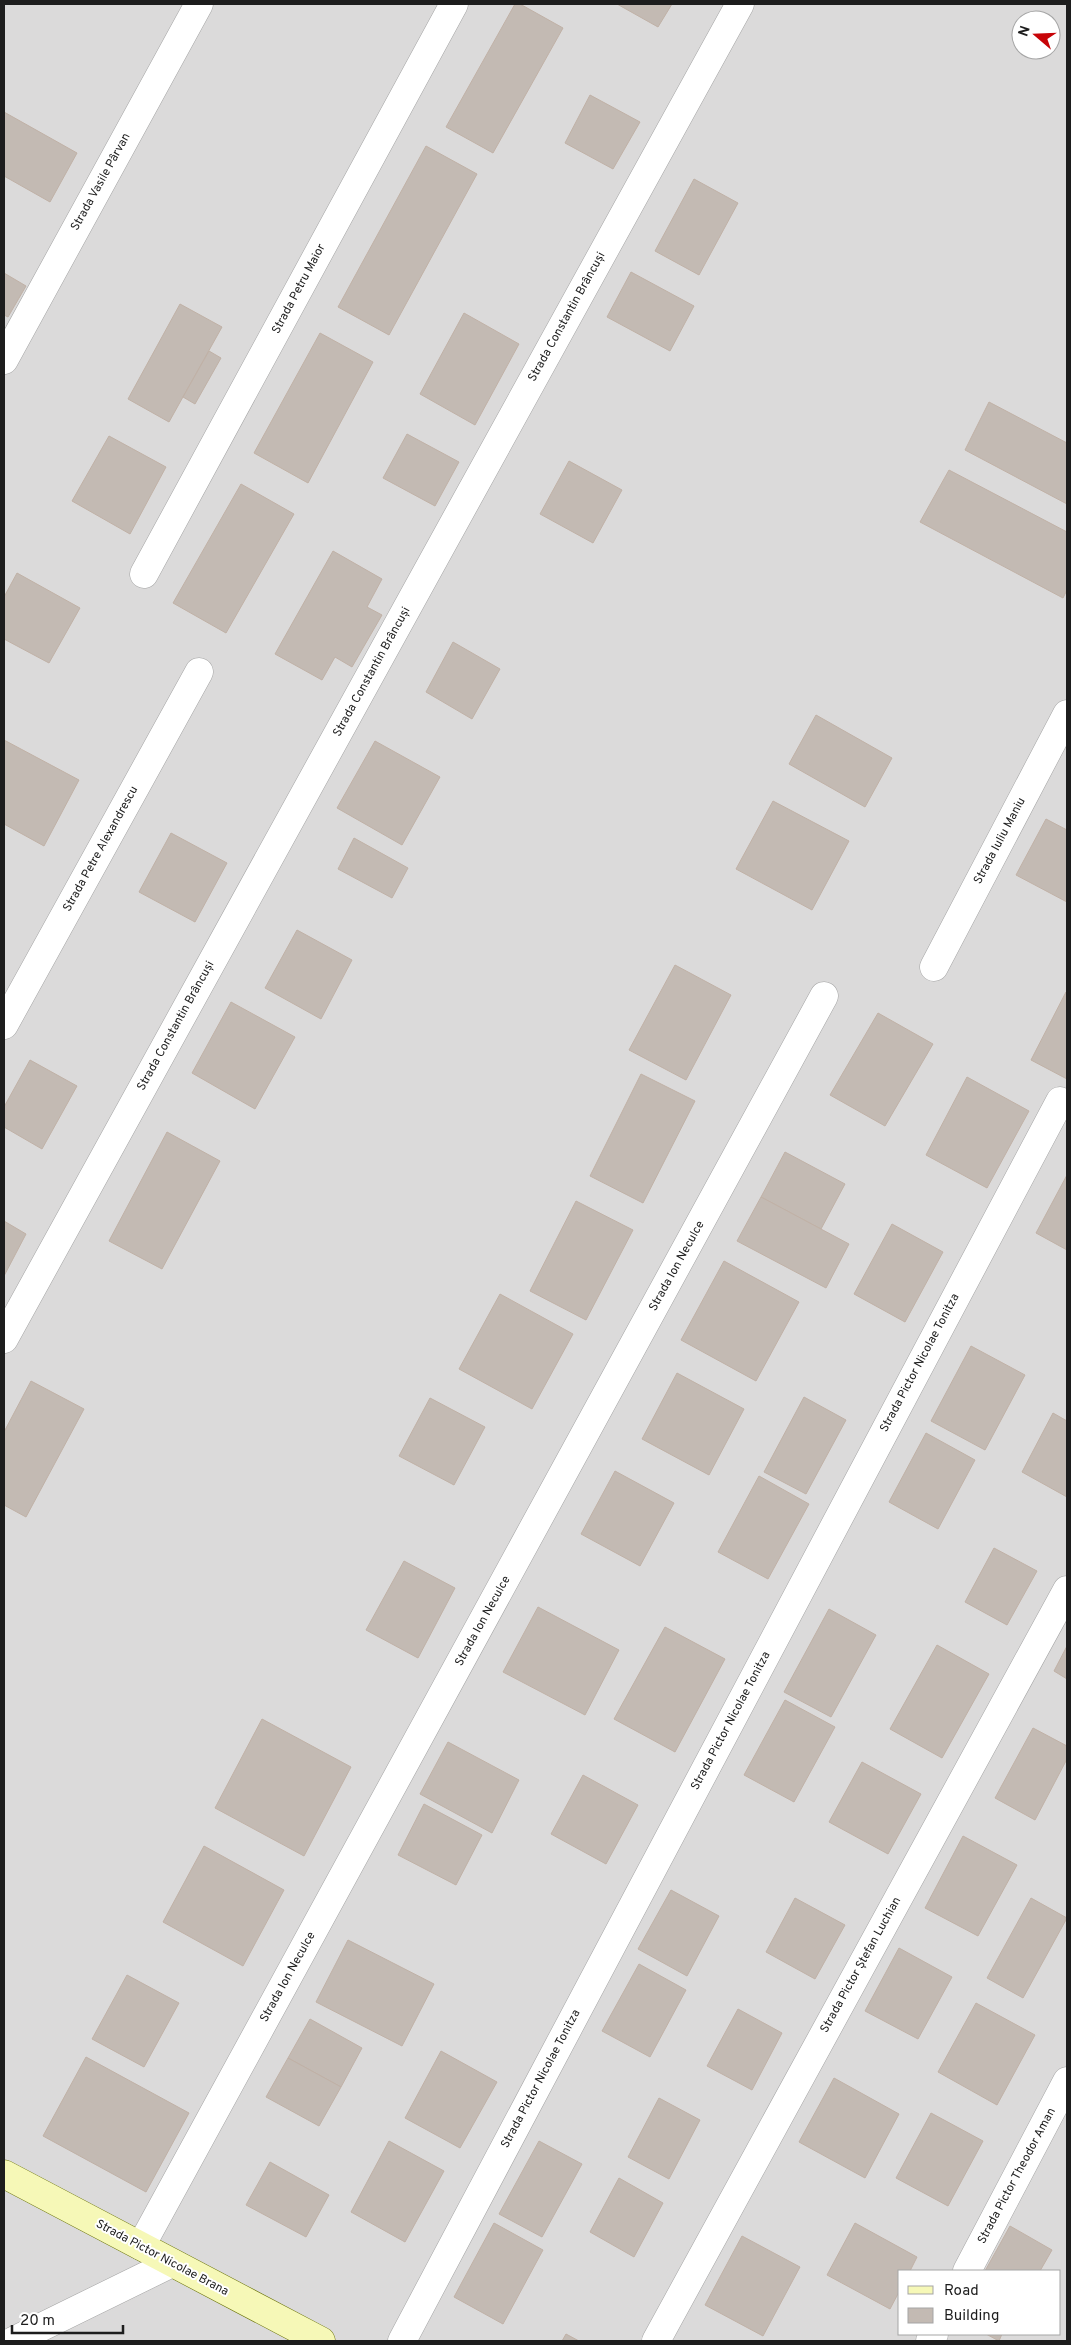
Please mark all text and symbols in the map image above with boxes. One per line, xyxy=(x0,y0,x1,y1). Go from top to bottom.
north arrow xyxy=(1011,10,1061,60)
text: N xyxy=(1015,24,1035,39)
street label: Strada Vasile Pârvan xyxy=(67,130,135,234)
street label: Strada Petru Maior xyxy=(268,241,330,337)
street label: Strada Constantin Brâncuși xyxy=(525,249,609,385)
street label: Strada Constantin Brâncuși xyxy=(330,604,414,740)
street label: Strada Petre Alexandrescu xyxy=(60,783,142,915)
street label: Strada Iuliu Maniu xyxy=(970,795,1030,887)
street label: Strada Constantin Brâncuși xyxy=(134,958,218,1094)
street label: Strada Ion Neculce xyxy=(646,1218,708,1314)
street label: Strada Pictor Nicolae Tonitza xyxy=(877,1291,963,1435)
street label: Strada Ion Neculce xyxy=(452,1573,514,1669)
street label: Strada Pictor Nicolae Tonitza xyxy=(688,1649,774,1793)
street label: Strada Pictor Ștefan Luchian xyxy=(817,1894,905,2036)
street label: Strada Ion Neculce xyxy=(257,1929,319,2025)
street label: Strada Pictor Nicolae Tonitza xyxy=(498,2007,584,2151)
street label: Strada Pictor Theodor Aman xyxy=(974,2105,1060,2247)
street label: Strada Pictor Nicolae Brana xyxy=(93,2216,231,2300)
legend xyxy=(898,2270,1061,2335)
text: Road xyxy=(944,2282,979,2301)
scale bar xyxy=(12,2302,124,2334)
text: Building xyxy=(944,2307,999,2326)
text: 20 m xyxy=(20,2312,55,2331)

